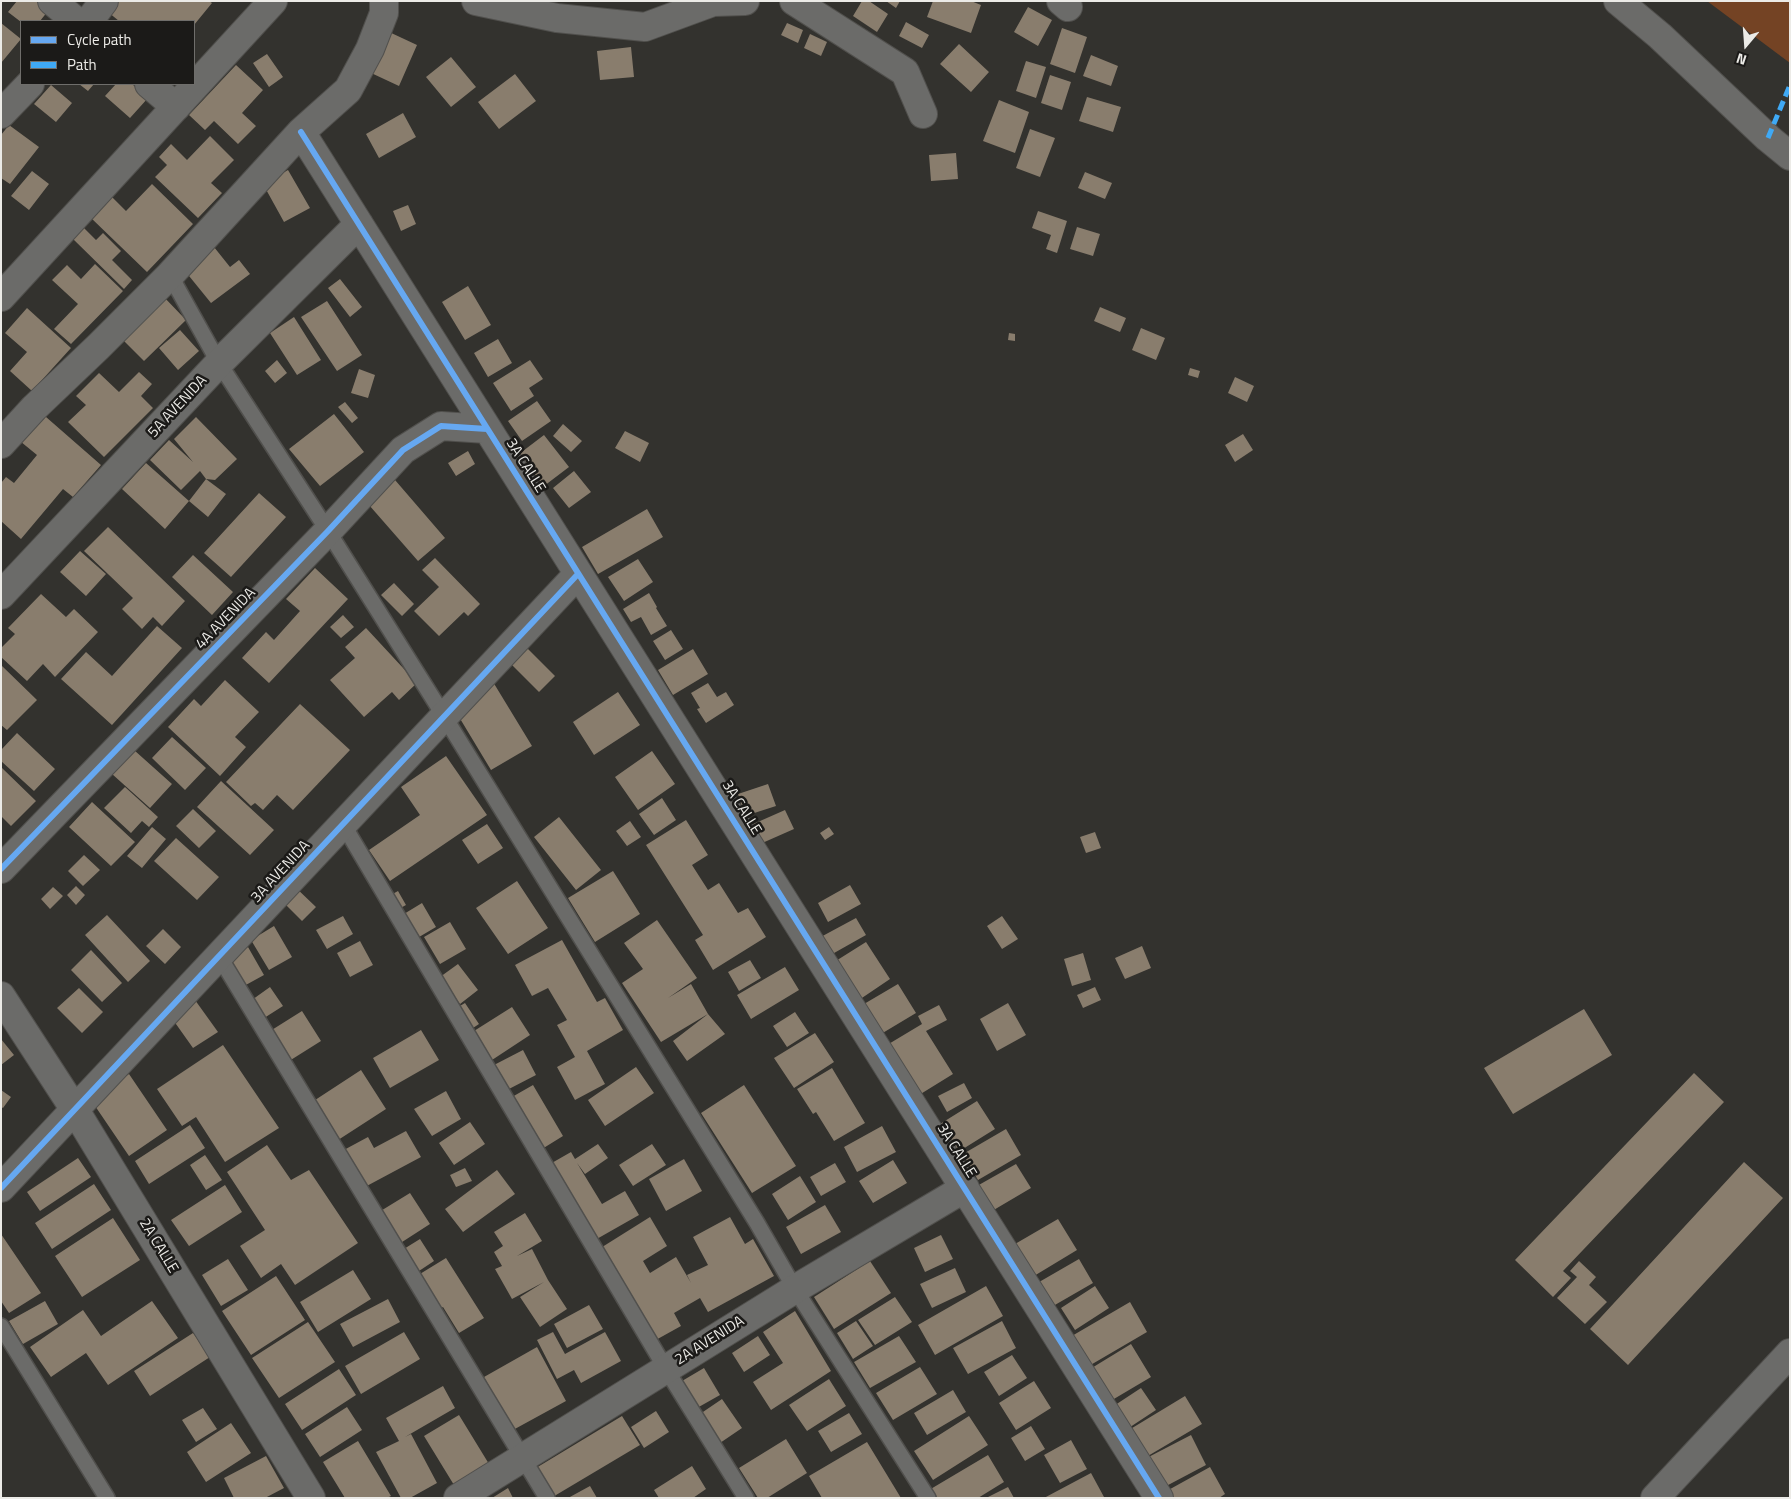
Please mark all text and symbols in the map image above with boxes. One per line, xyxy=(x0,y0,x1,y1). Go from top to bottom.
legend xyxy=(20,20,195,85)
north arrow xyxy=(1721,20,1771,70)
text: Cycle path xyxy=(67,28,132,51)
text: N xyxy=(1733,48,1749,71)
text: Path xyxy=(67,53,97,76)
street label: 5A AVENIDA xyxy=(145,372,211,442)
street label: 3A CALLE xyxy=(501,436,549,496)
street label: 4A AVENIDA xyxy=(192,585,260,653)
street label: 3A CALLE xyxy=(717,778,765,838)
street label: 3A AVENIDA xyxy=(248,837,314,907)
street label: 3A CALLE xyxy=(932,1121,980,1181)
street label: 2A CALLE xyxy=(135,1215,181,1277)
street label: 2A AVENIDA xyxy=(672,1313,748,1369)

